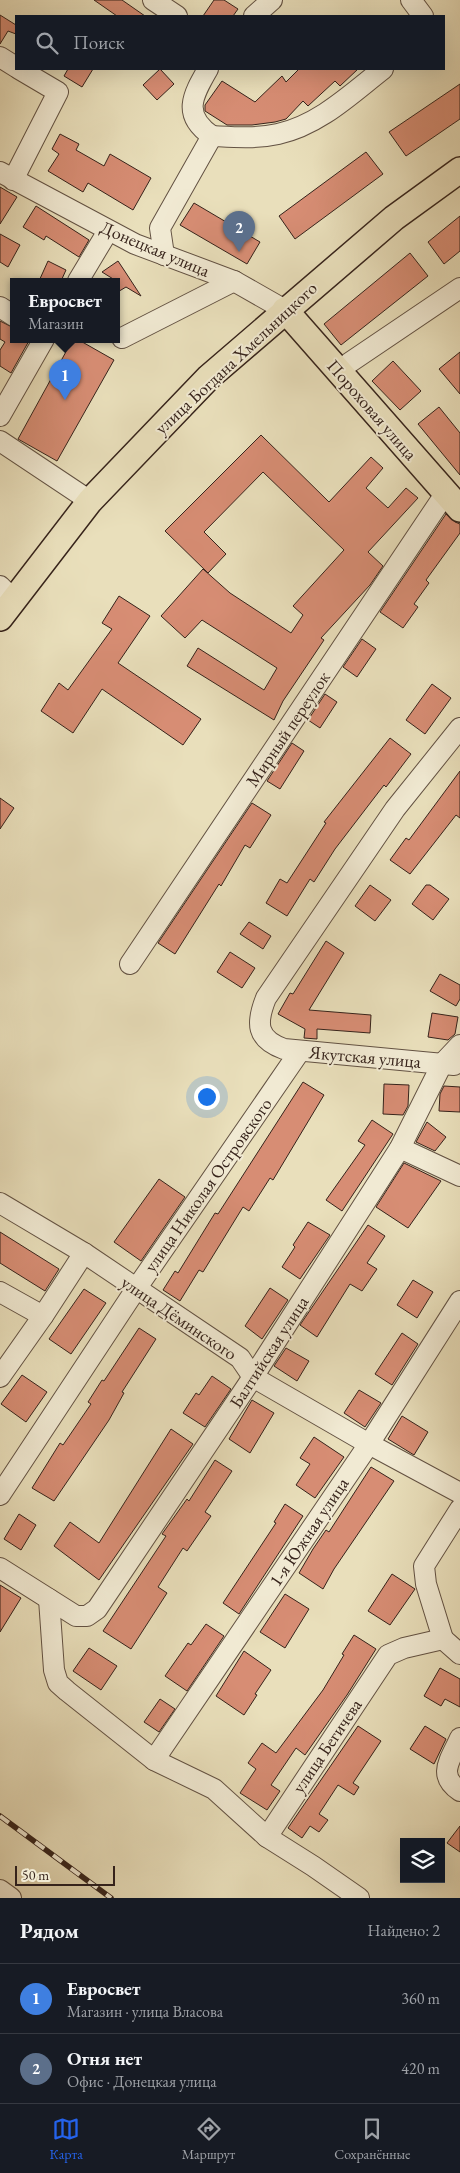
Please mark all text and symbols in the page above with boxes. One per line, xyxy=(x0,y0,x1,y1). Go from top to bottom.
search box xyxy=(15,15,445,70)
icon: search xyxy=(33,29,61,57)
text: Поиск xyxy=(73,30,125,55)
pin: 2 xyxy=(223,211,255,252)
street label: Донецкая улица xyxy=(97,215,214,282)
street label: улица Богдана Хмельницкого xyxy=(150,276,322,439)
popup xyxy=(10,278,120,343)
text: Евросвет xyxy=(28,288,102,313)
text: Магазин xyxy=(28,313,83,334)
street label: Пороховая улица xyxy=(322,355,423,465)
pin: 1 xyxy=(49,359,81,400)
street label: Мирный переулок xyxy=(240,666,335,791)
street label: Якутская улица xyxy=(307,1040,423,1073)
your location xyxy=(194,1084,220,1110)
street label: улица Николая Островского xyxy=(139,1093,277,1276)
street label: улица Дёминского xyxy=(117,1270,242,1365)
street label: Балтийская улица xyxy=(224,1291,314,1412)
street label: 1-я Южная улица xyxy=(264,1472,354,1591)
street label: улица Бегичева xyxy=(287,1693,367,1797)
map controls xyxy=(400,1838,445,1883)
button: layers xyxy=(400,1838,445,1883)
scale bar xyxy=(15,1863,115,1886)
text: 50 m xyxy=(22,1866,49,1884)
text: Рядом xyxy=(20,1917,79,1944)
text: Найдено: 2 xyxy=(368,1920,440,1941)
text: Евросвет xyxy=(67,1976,141,2001)
text: 1 xyxy=(32,1988,40,2009)
text: 360 m xyxy=(401,1988,440,2009)
text: Магазин · улица Власова xyxy=(67,2001,223,2022)
text: Огня нет xyxy=(67,2046,142,2071)
text: 2 xyxy=(32,2058,40,2079)
text: 420 m xyxy=(401,2058,440,2079)
text: Офис · Донецкая улица xyxy=(67,2071,217,2092)
tab: Карта xyxy=(49,2115,83,2163)
tab: Маршрут xyxy=(182,2115,235,2163)
tab: Сохранённые xyxy=(334,2115,411,2163)

